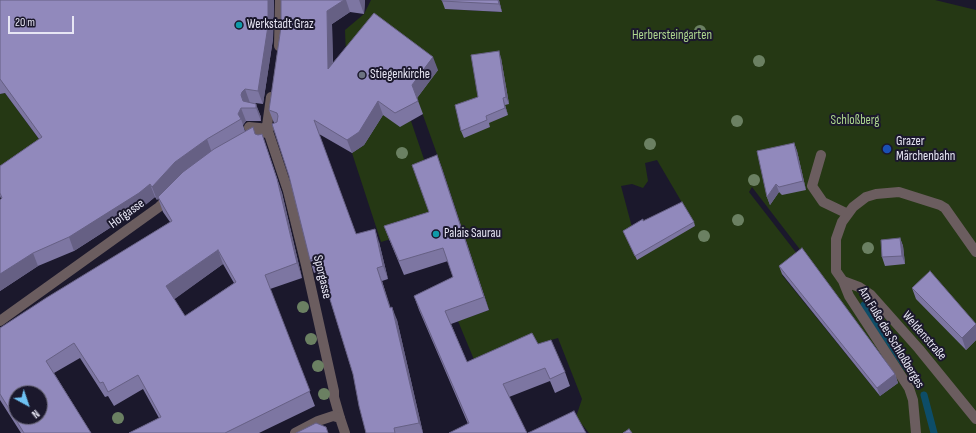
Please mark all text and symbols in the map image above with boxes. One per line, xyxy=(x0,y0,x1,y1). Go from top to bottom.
scale bar xyxy=(10,8,76,34)
text: 20 m xyxy=(15,15,35,30)
place label: Werkstadt Graz xyxy=(247,17,314,33)
marker: Werkstadt Graz xyxy=(234,20,244,30)
park label: Herbersteingarten xyxy=(632,28,712,44)
place label: Stiegenkirche xyxy=(370,67,430,83)
marker: Stiegenkirche xyxy=(357,70,367,80)
park label: Schloßberg xyxy=(831,113,879,129)
place label: Grazer Märchenbahn xyxy=(896,134,955,165)
marker: Grazer Märchenbahn xyxy=(881,143,893,155)
street label: Hofgasse xyxy=(106,196,148,232)
place label: Palais Saurau xyxy=(444,226,501,242)
marker: Palais Saurau xyxy=(431,229,441,239)
street label: Sporgasse xyxy=(309,254,335,300)
street label: Am Fuße des Schloßberges xyxy=(855,285,927,391)
street label: Weldenstraße xyxy=(898,308,950,364)
north arrow xyxy=(8,385,48,425)
text: N xyxy=(29,407,42,421)

